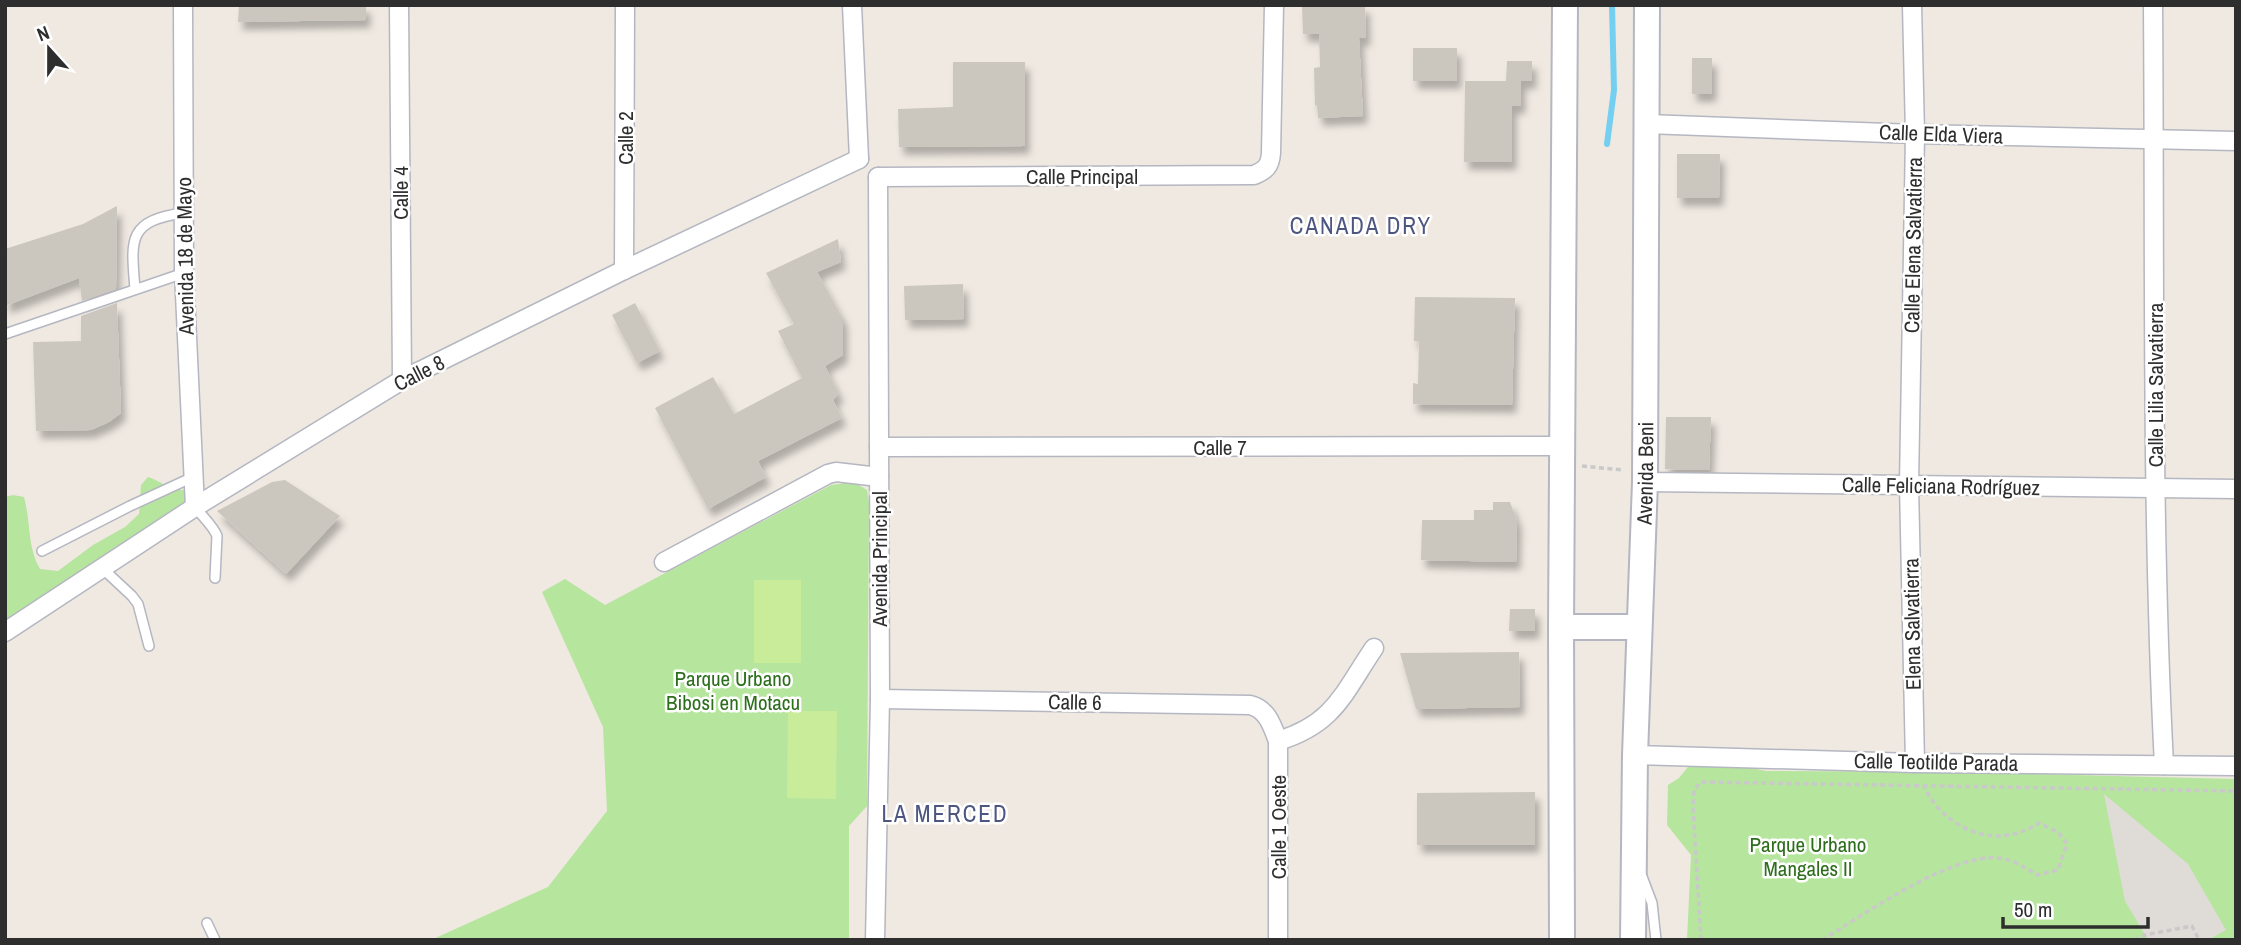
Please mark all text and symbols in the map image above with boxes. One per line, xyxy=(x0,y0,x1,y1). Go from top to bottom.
north arrow xyxy=(14,14,84,84)
text: N xyxy=(33,19,53,47)
street label: Calle 2 xyxy=(611,111,640,165)
street label: Calle Elda Viera xyxy=(1878,117,2004,151)
street label: Calle Elena Salvatierra xyxy=(1897,156,1929,333)
street label: Calle Principal xyxy=(1026,162,1138,191)
street label: Calle 4 xyxy=(386,166,415,220)
street label: Avenida 18 de Mayo xyxy=(169,177,201,336)
district label: CANADA DRY xyxy=(1290,210,1432,241)
street label: Calle Lilia Salvatierra xyxy=(2141,302,2170,467)
street label: Calle 8 xyxy=(389,348,449,398)
street label: Avenida Beni xyxy=(1629,422,1660,526)
street label: Calle 7 xyxy=(1193,433,1247,462)
street label: Calle Feliciana Rodríguez xyxy=(1842,470,2041,502)
street label: Avenida Principal xyxy=(865,491,894,628)
street label: Elena Salvatierra xyxy=(1896,557,1928,690)
park label: Parque Urbano Bibosi en Motacu xyxy=(666,664,800,717)
street label: Calle 6 xyxy=(1048,687,1102,717)
street label: Calle Teotilde Parada xyxy=(1854,746,2019,778)
street label: Calle 1 Oeste xyxy=(1264,775,1293,879)
district label: LA MERCED xyxy=(882,798,1009,829)
park label: Parque Urbano Mangales II xyxy=(1750,830,1866,883)
scale bar xyxy=(2003,886,2148,930)
text: 50 m xyxy=(2014,895,2052,924)

